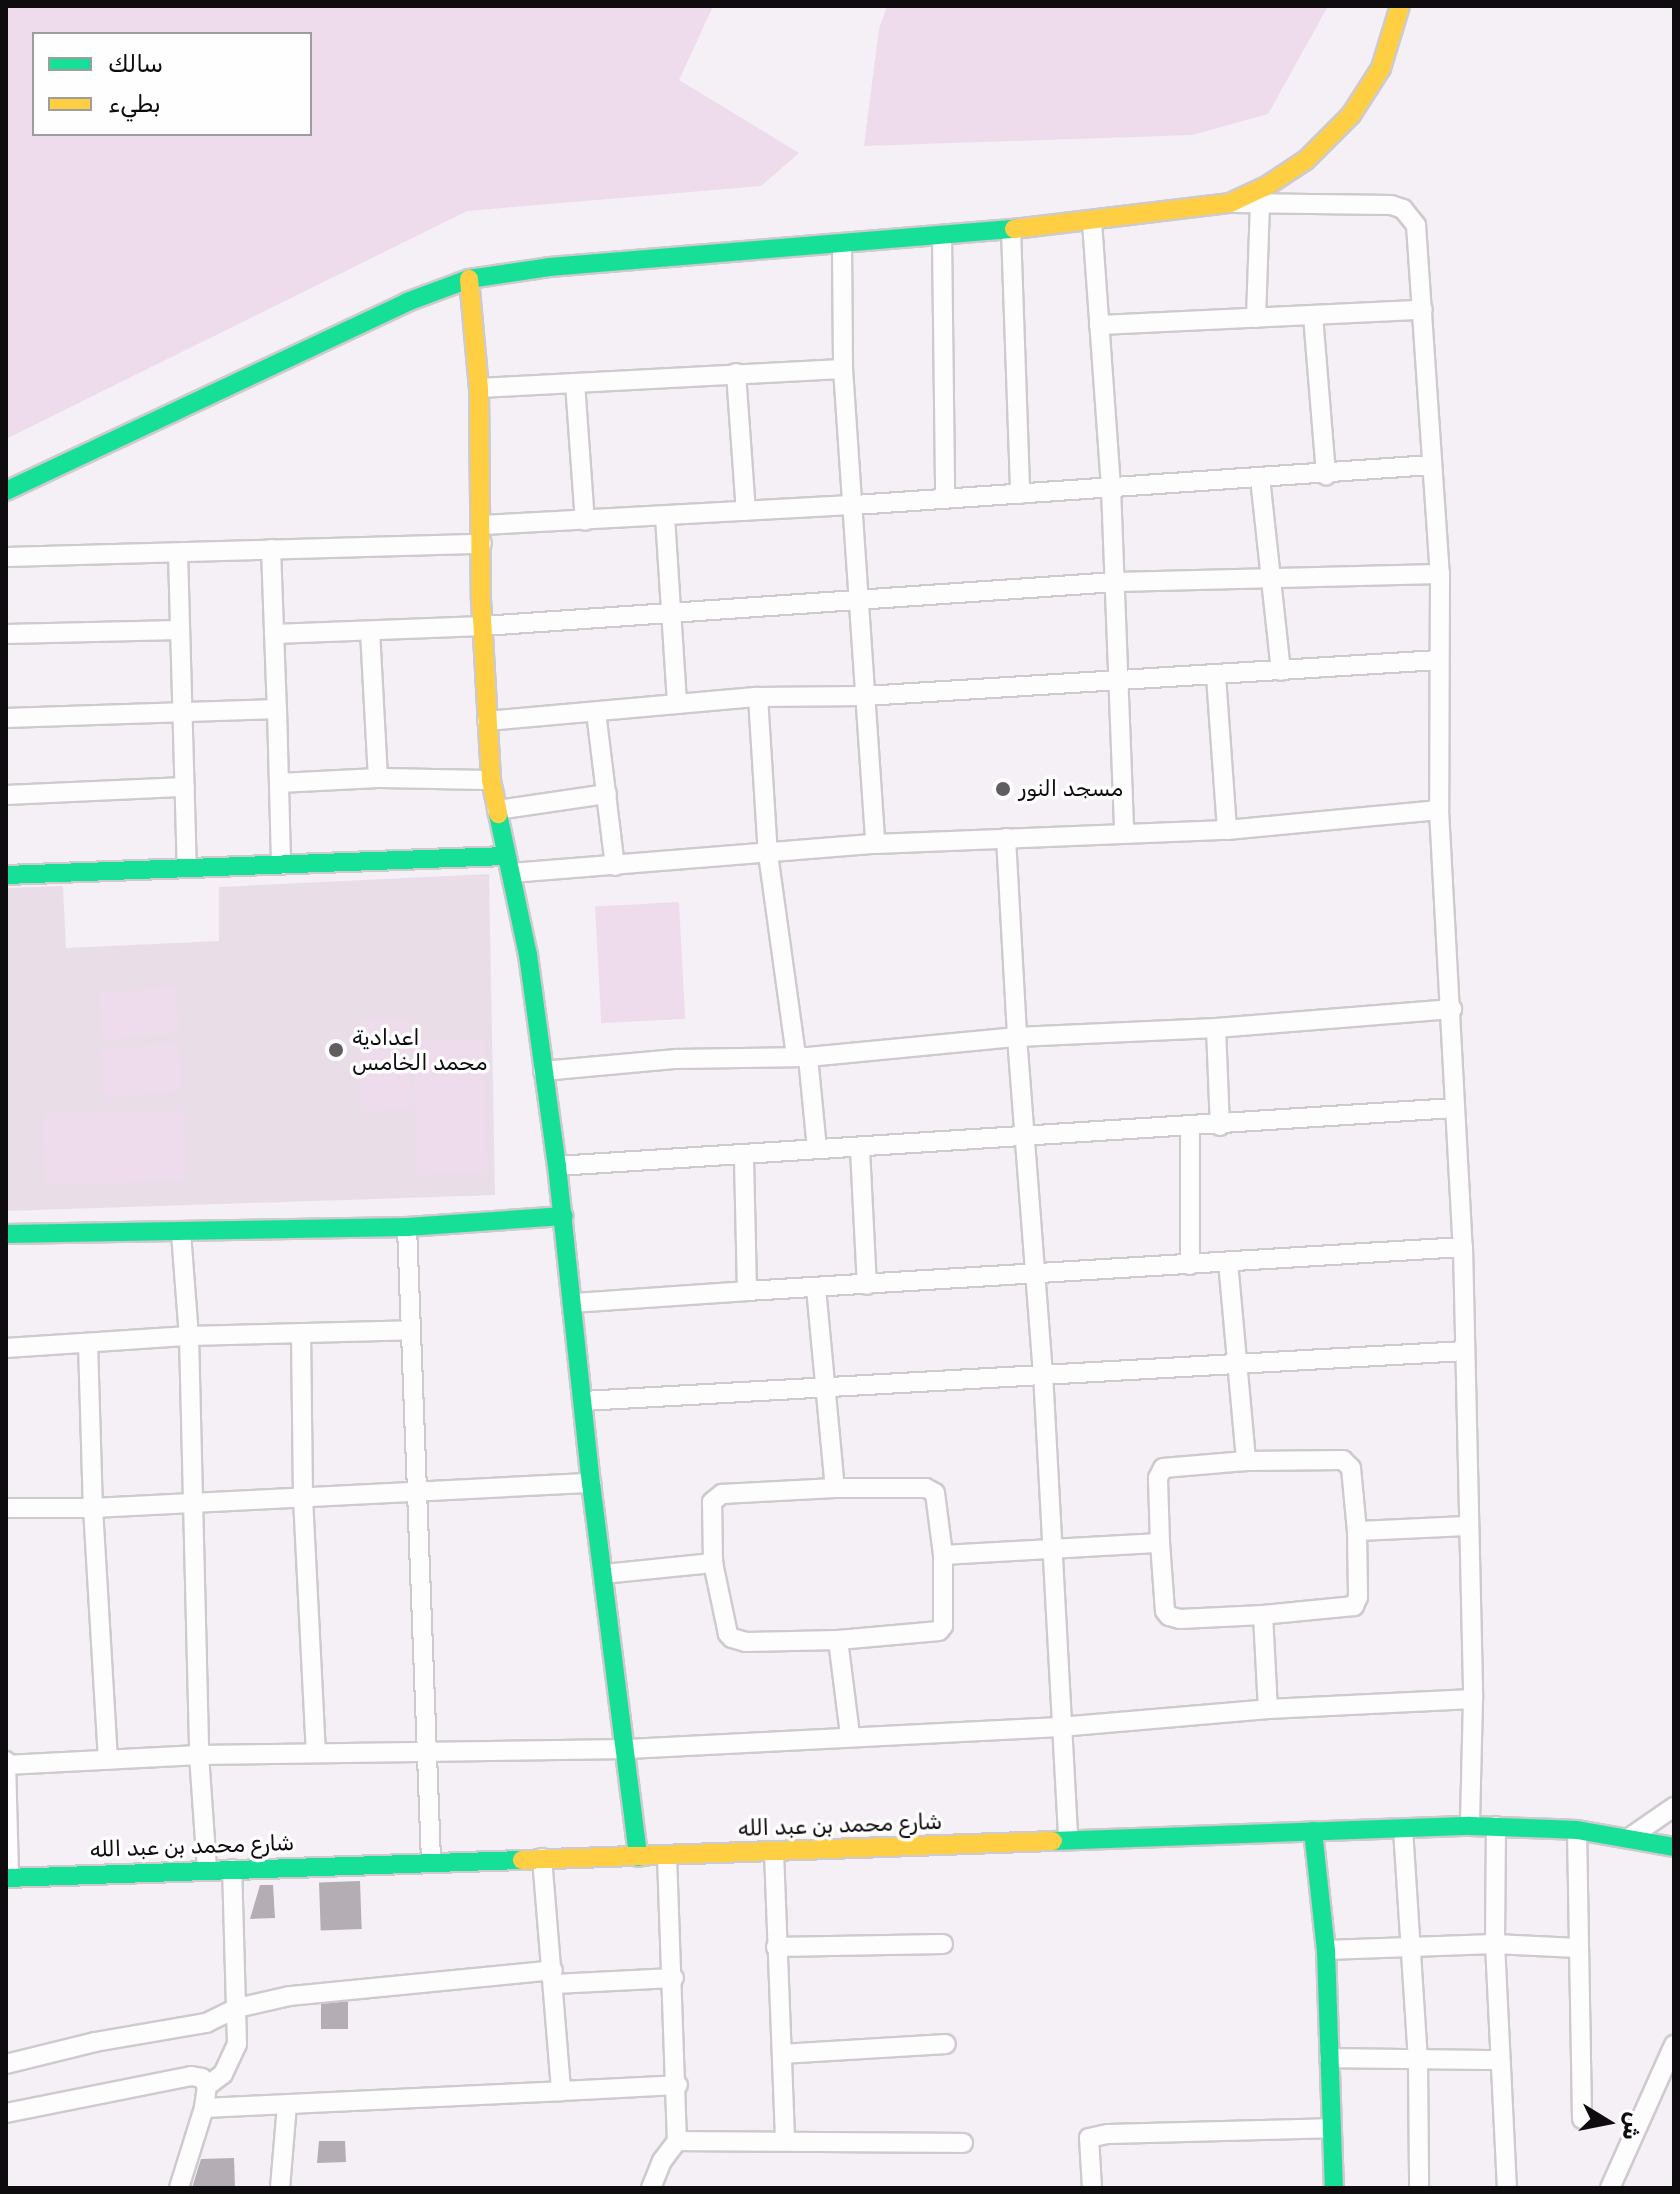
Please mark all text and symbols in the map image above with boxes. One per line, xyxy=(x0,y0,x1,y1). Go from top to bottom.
legend xyxy=(32,32,312,136)
text: سالك xyxy=(108,50,163,78)
text: بطيء xyxy=(108,90,161,118)
place label: مسجد النور xyxy=(1019,776,1123,802)
marker: مسجد النور xyxy=(994,780,1012,798)
place label: اعدادية محمد الخامس xyxy=(352,1024,487,1076)
marker: اعدادية محمد الخامس xyxy=(327,1041,345,1059)
street label: شارع محمد بن عبد الله xyxy=(737,1808,943,1842)
street label: شارع محمد بن عبد الله xyxy=(89,1829,295,1863)
north arrow xyxy=(1568,2082,1648,2162)
text: ش xyxy=(1616,2110,1648,2142)

